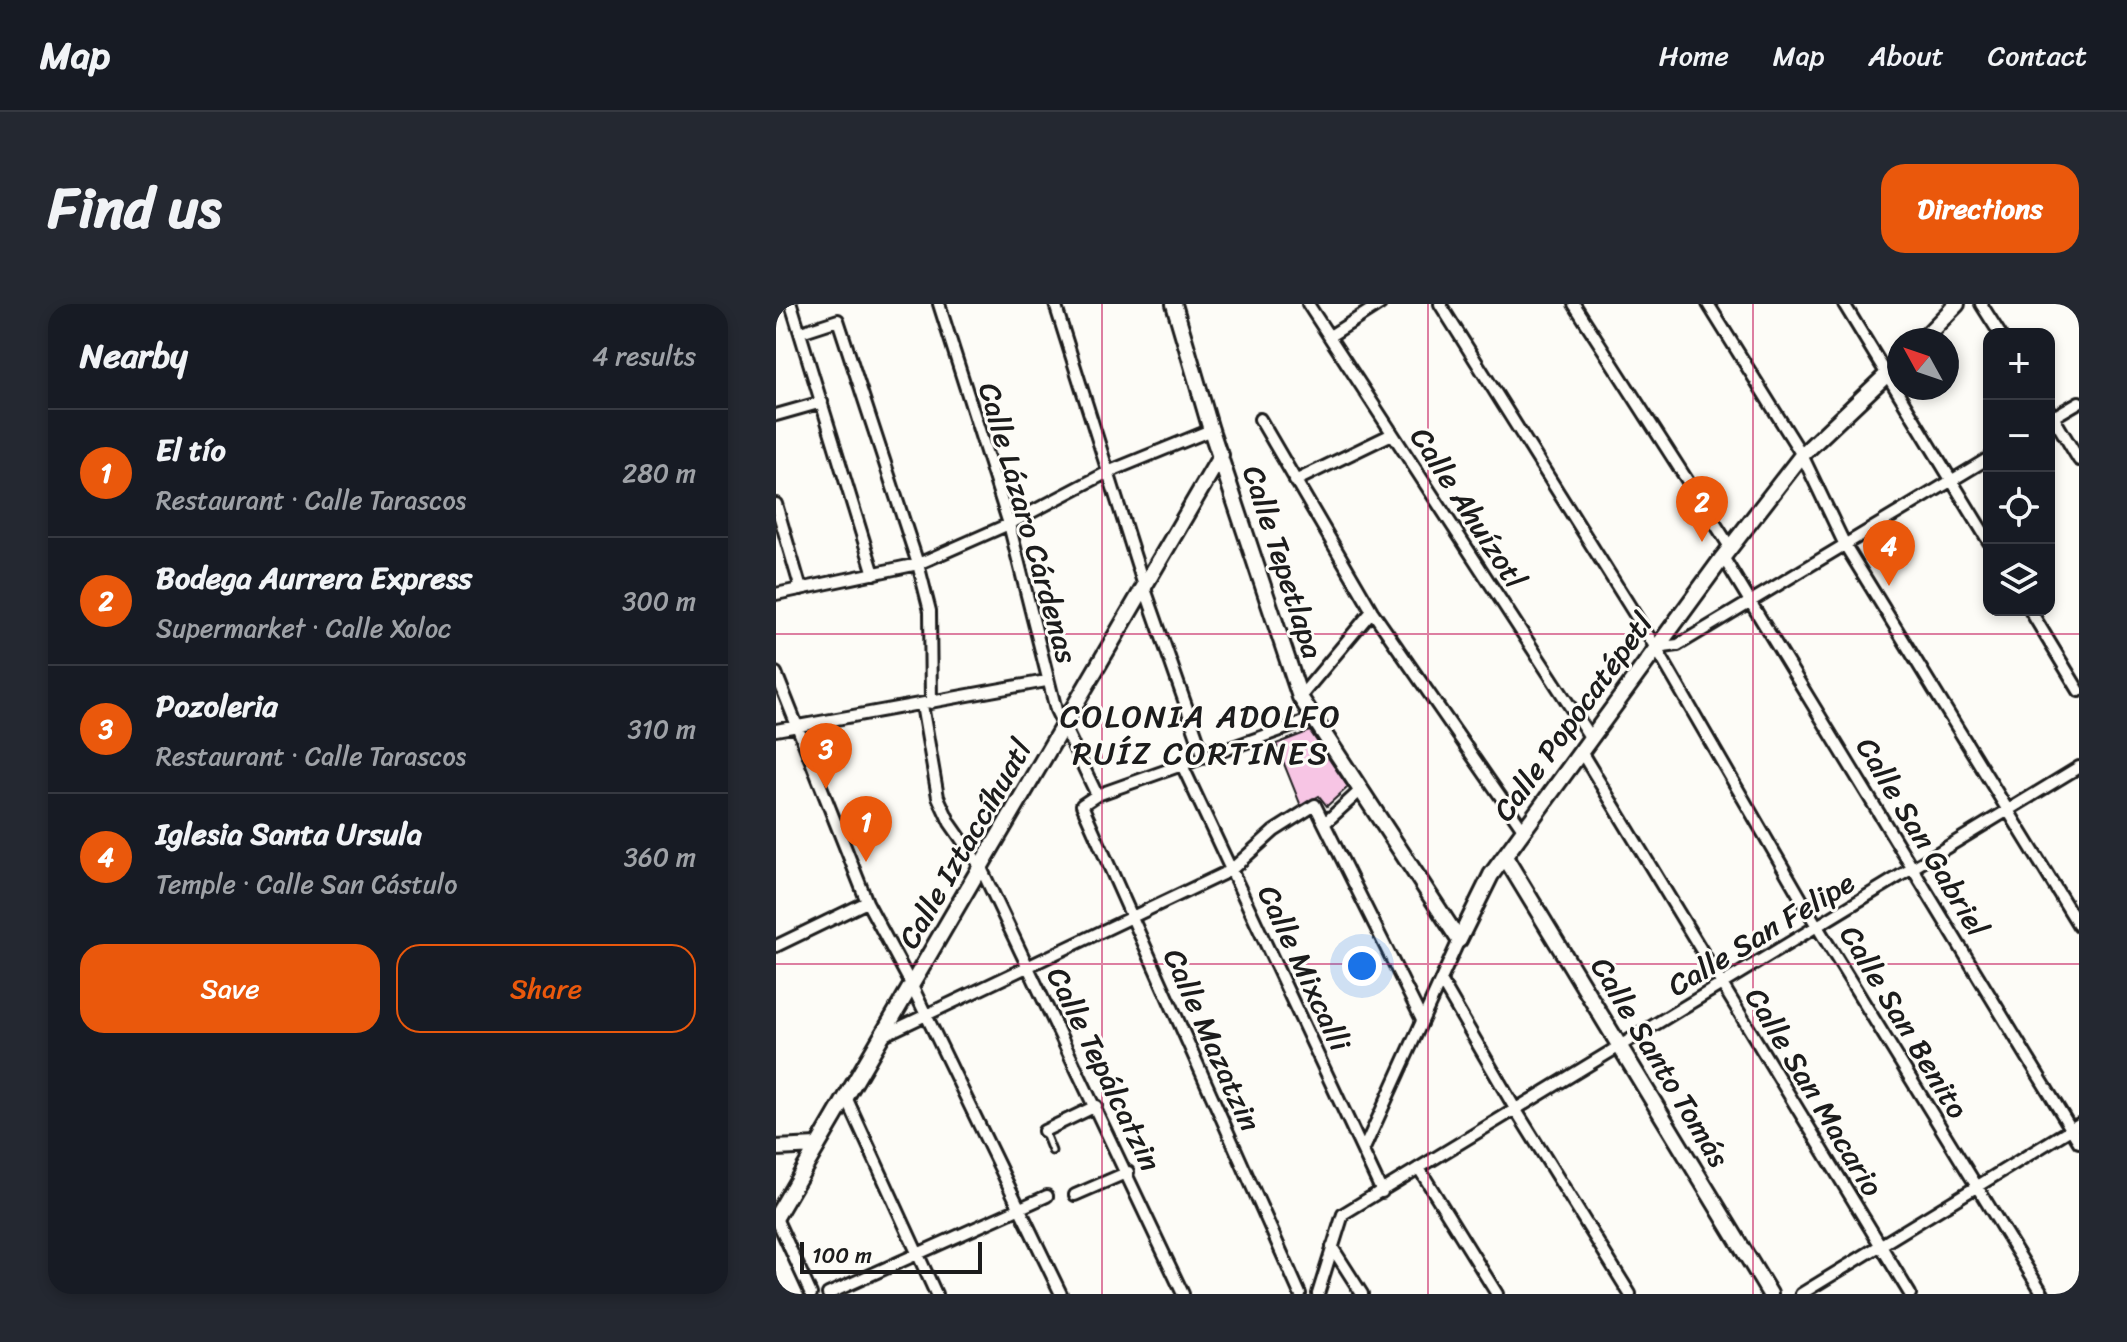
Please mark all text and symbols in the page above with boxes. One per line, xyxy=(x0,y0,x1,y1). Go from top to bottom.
text: Map xyxy=(40,22,110,89)
text: Home xyxy=(1659,31,1729,80)
text: Map xyxy=(1773,31,1824,80)
text: About xyxy=(1868,31,1944,80)
text: Contact xyxy=(1988,31,2087,80)
text: Find us xyxy=(48,159,221,258)
button: Directions xyxy=(1881,164,2079,253)
text: Nearby xyxy=(80,326,188,386)
north arrow xyxy=(1887,328,1959,400)
map controls xyxy=(1983,328,2055,616)
button: + xyxy=(1983,328,2055,400)
text: 4 results xyxy=(592,333,696,379)
street label: Calle Lázaro Cárdenas xyxy=(962,376,1094,670)
button: − xyxy=(1983,400,2055,472)
street label: Calle Ahuízotl xyxy=(1395,416,1541,601)
text: El tío xyxy=(156,423,226,477)
text: 1 xyxy=(100,450,112,496)
text: 280 m xyxy=(622,450,696,496)
street label: Calle Tepetlapa xyxy=(1226,458,1340,666)
button: locate xyxy=(1983,472,2055,544)
pin: 2 xyxy=(1676,476,1728,542)
text: Restaurant · Calle Tarascos xyxy=(156,477,466,523)
pin: 4 xyxy=(1863,520,1915,586)
button: layers xyxy=(1983,544,2055,616)
text: Bodega Aurrera Express xyxy=(156,551,472,605)
text: 2 xyxy=(98,578,114,624)
text: 300 m xyxy=(622,578,696,624)
street label: Calle Popocatépetl xyxy=(1478,600,1669,833)
text: Supermarket · Calle Xoloc xyxy=(156,605,451,651)
text: Pozoleria xyxy=(156,679,278,733)
district label: COLONIA ADOLFO RUÍZ CORTINES xyxy=(1060,688,1342,782)
text: 3 xyxy=(99,706,113,752)
text: 310 m xyxy=(627,706,696,752)
pin: 3 xyxy=(800,723,852,789)
street label: Calle San Gabriel xyxy=(1841,726,2004,948)
street label: Calle Iztaccíhuatl xyxy=(883,728,1047,959)
text: Restaurant · Calle Tarascos xyxy=(156,733,466,779)
pin: 1 xyxy=(840,796,892,862)
text: Iglesia Santa Ursula xyxy=(156,807,422,861)
text: 4 xyxy=(98,834,114,880)
text: 360 m xyxy=(624,834,696,880)
street label: Calle San Felipe xyxy=(1657,857,1865,1011)
text: Temple · Calle San Cástulo xyxy=(156,861,457,907)
street label: Calle Mixcalli xyxy=(1242,876,1367,1062)
street label: Calle San Benito xyxy=(1824,914,1984,1130)
street label: Calle Mazatzin xyxy=(1147,939,1277,1141)
button: Save xyxy=(80,944,380,1033)
button: Share xyxy=(396,944,696,1033)
your location xyxy=(1342,946,1382,986)
street label: Calle Santo Tomás xyxy=(1575,946,1745,1179)
street label: Calle Tepálcatzin xyxy=(1031,957,1177,1181)
street label: Calle San Macario xyxy=(1730,976,1898,1208)
text: 100 m xyxy=(812,1236,872,1275)
scale bar xyxy=(800,1238,982,1274)

